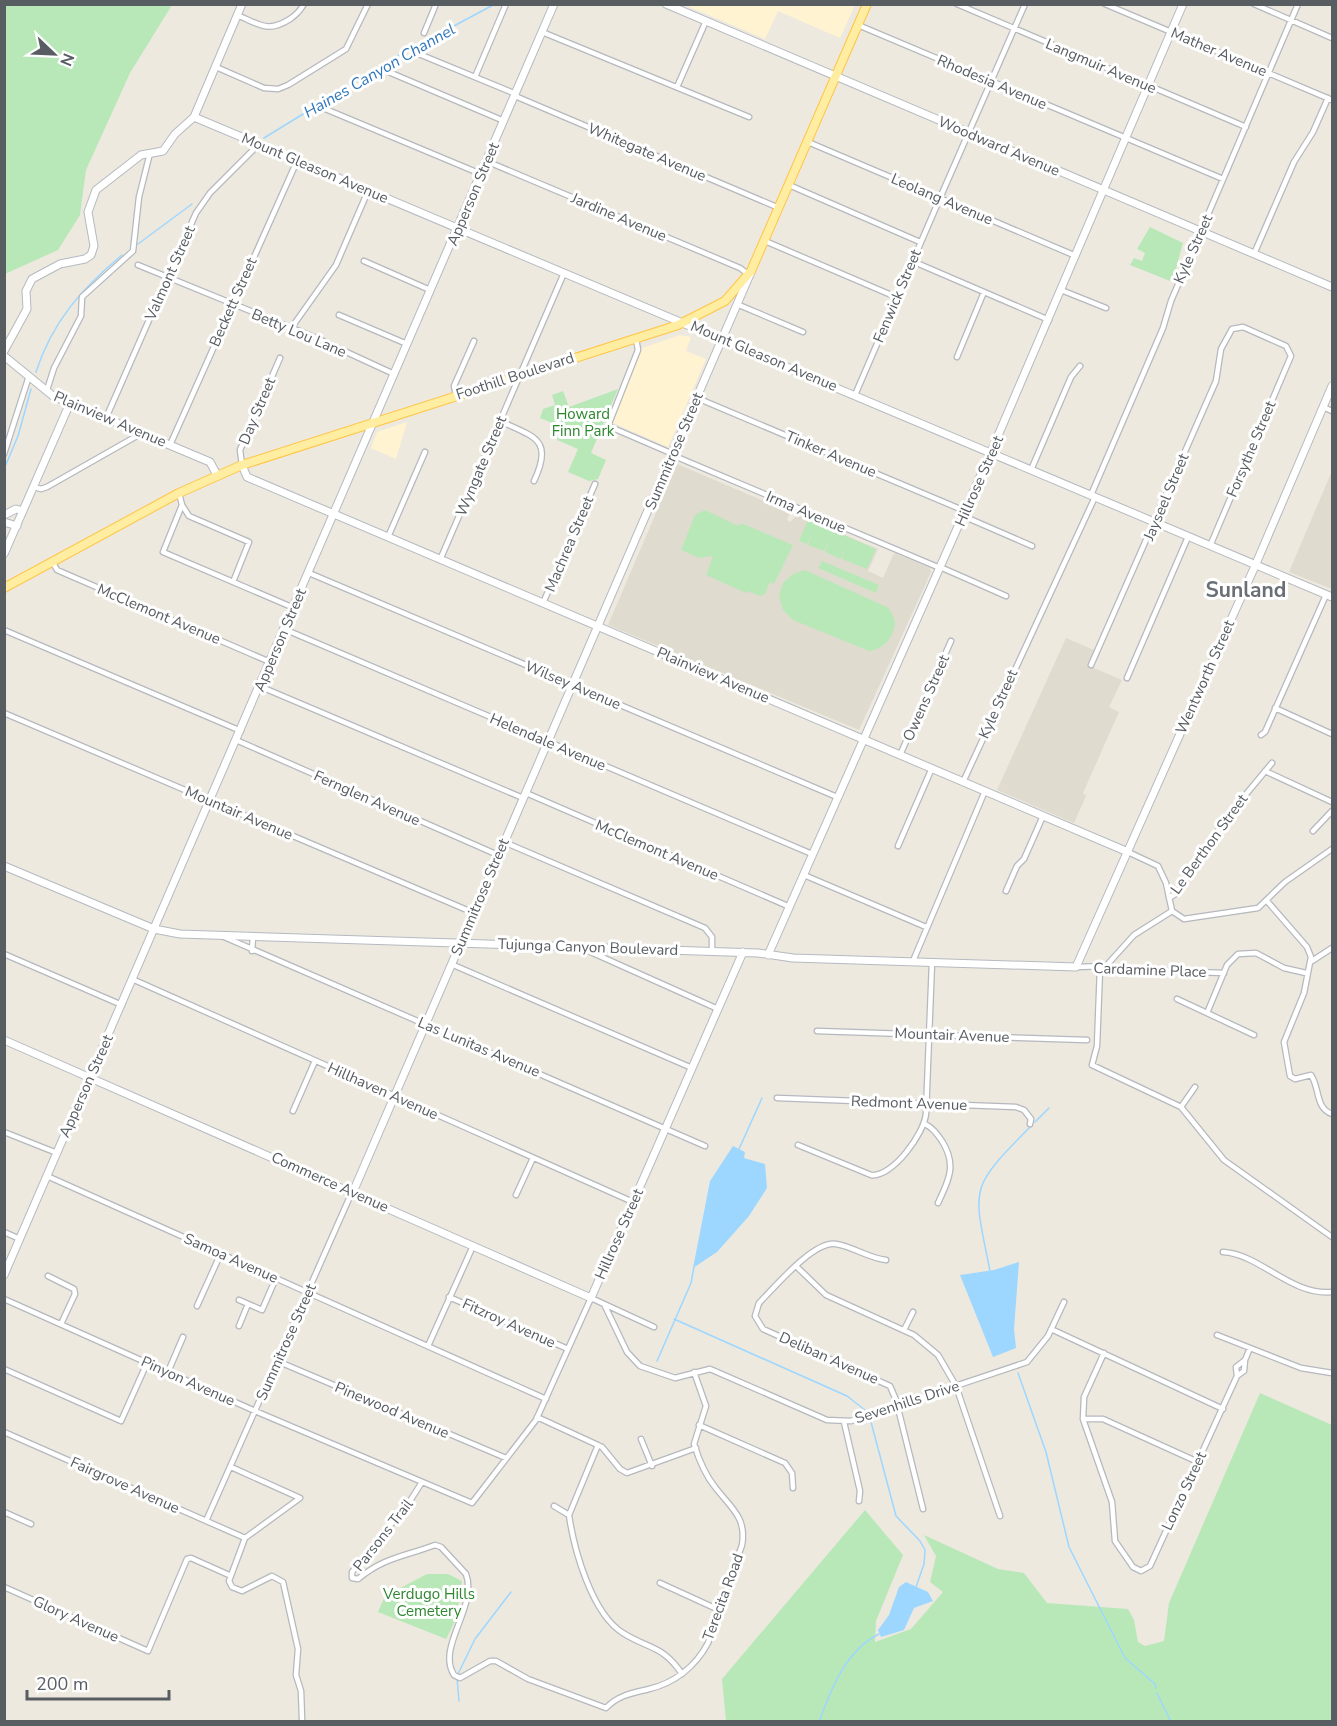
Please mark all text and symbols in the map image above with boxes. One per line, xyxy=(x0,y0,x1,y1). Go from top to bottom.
water label: Haines Canyon Channel xyxy=(300,18,460,123)
street label: Mather Avenue xyxy=(1168,23,1270,81)
north arrow xyxy=(24,24,84,84)
street label: Langmuir Avenue xyxy=(1043,34,1159,98)
text: N xyxy=(54,50,79,69)
street label: Rhodesia Avenue xyxy=(934,50,1050,114)
street label: Woodward Avenue xyxy=(935,111,1063,181)
street label: Whitegate Avenue xyxy=(585,118,709,186)
street label: Mount Gleason Avenue xyxy=(239,128,391,208)
street label: Apperson Street xyxy=(442,139,504,249)
street label: Leolang Avenue xyxy=(888,169,996,230)
street label: Jardine Avenue xyxy=(567,188,670,246)
street label: Kyle Street xyxy=(1169,211,1217,287)
street label: Valmont Street xyxy=(140,222,200,324)
street label: Fenwick Street xyxy=(868,246,926,346)
street label: Beckett Street xyxy=(204,254,262,350)
street label: Betty Lou Lane xyxy=(248,304,350,362)
street label: Mount Gleason Avenue xyxy=(688,316,840,396)
street label: Foothill Boulevard xyxy=(453,347,577,405)
street label: Day Street xyxy=(234,373,280,448)
street label: Plainview Avenue xyxy=(51,386,169,452)
street label: Summitrose Street xyxy=(640,389,708,513)
street label: Forsythe Street xyxy=(1222,397,1281,500)
park label: Howard Finn Park xyxy=(552,404,615,441)
street label: Wyngate Street xyxy=(451,412,511,519)
street label: Tinker Avenue xyxy=(783,426,879,482)
street label: Hillrose Street xyxy=(950,432,1008,530)
street label: Jayseel Street xyxy=(1138,450,1194,544)
street label: Irma Avenue xyxy=(763,486,849,538)
street label: Machrea Street xyxy=(540,492,598,595)
district label: Sunland xyxy=(1206,576,1286,604)
street label: McClemont Avenue xyxy=(94,579,224,649)
street label: Apperson Street xyxy=(249,585,311,695)
street label: Wentworth Street xyxy=(1171,616,1239,737)
street label: Plainview Avenue xyxy=(654,642,772,708)
street label: Owens Street xyxy=(898,651,954,744)
street label: Wilsey Avenue xyxy=(522,656,624,714)
street label: Kyle Street xyxy=(974,666,1022,742)
street label: Helendale Avenue xyxy=(487,709,609,775)
street label: Fernglen Avenue xyxy=(311,766,423,830)
street label: Mountair Avenue xyxy=(182,781,296,845)
street label: Le Berthon Street xyxy=(1166,789,1253,898)
street label: McClemont Avenue xyxy=(592,815,722,885)
street label: Summitrose Street xyxy=(446,835,514,959)
street label: Tujunga Canyon Boulevard xyxy=(497,934,679,960)
street label: Cardamine Place xyxy=(1093,958,1207,982)
street label: Las Lunitas Avenue xyxy=(415,1012,543,1082)
street label: Mountair Avenue xyxy=(894,1023,1010,1047)
street label: Apperson Street xyxy=(54,1031,118,1141)
street label: Hillhaven Avenue xyxy=(324,1058,442,1124)
street label: Redmont Avenue xyxy=(850,1091,968,1115)
street label: Commerce Avenue xyxy=(268,1147,392,1217)
street label: Hillrose Street xyxy=(590,1185,648,1283)
street label: Samoa Avenue xyxy=(181,1228,281,1288)
street label: Summitrose Street xyxy=(251,1280,321,1403)
street label: Fitzroy Avenue xyxy=(459,1294,559,1352)
street label: Deliban Avenue xyxy=(776,1327,882,1389)
street label: Pinyon Avenue xyxy=(138,1351,238,1411)
street label: Sevenhills Drive xyxy=(852,1376,962,1428)
street label: Pinewood Avenue xyxy=(332,1377,452,1443)
street label: Lonzo Street xyxy=(1157,1448,1211,1534)
street label: Fairgrove Avenue xyxy=(67,1452,183,1518)
street label: Parsons Trail xyxy=(348,1494,418,1575)
street label: Terecita Road xyxy=(698,1551,748,1643)
park label: Verdugo Hills Cemetery xyxy=(382,1584,475,1621)
street label: Glory Avenue xyxy=(30,1591,122,1647)
scale bar xyxy=(27,1663,170,1701)
text: 200 m xyxy=(36,1672,88,1696)

